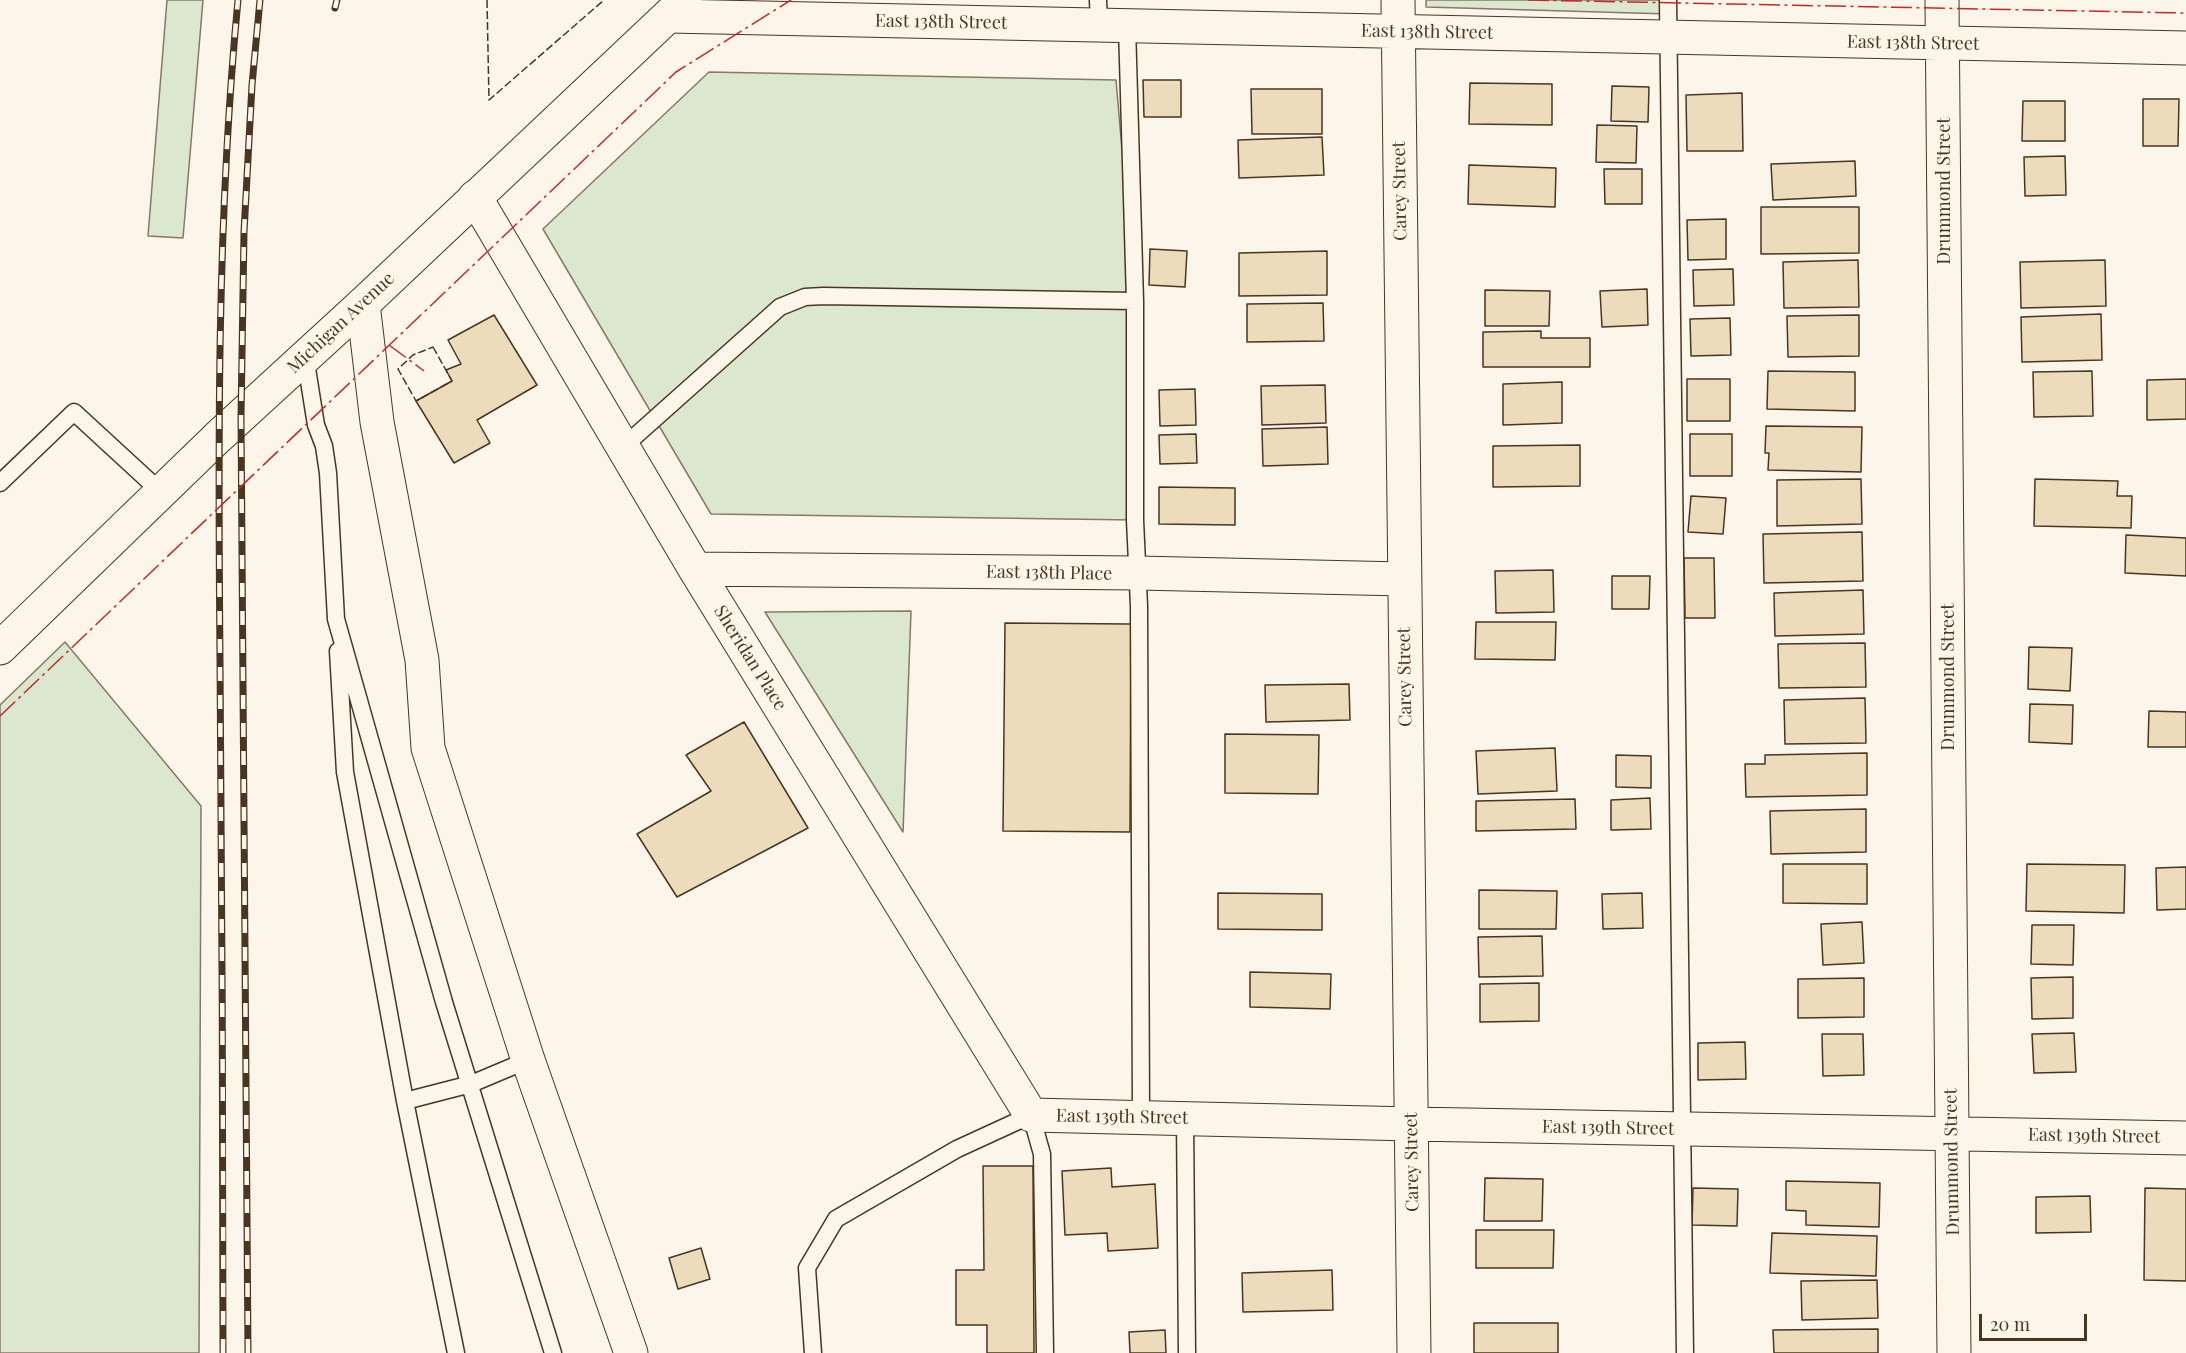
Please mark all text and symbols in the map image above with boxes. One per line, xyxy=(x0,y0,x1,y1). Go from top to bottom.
street label: East 138th Street xyxy=(875,10,1007,34)
street label: East 138th Street xyxy=(1361,20,1493,44)
street label: East 138th Street xyxy=(1847,31,1979,55)
street label: Drummond Street xyxy=(1933,117,1955,265)
street label: Carey Street xyxy=(1388,141,1412,241)
street label: Michigan Avenue xyxy=(283,268,399,378)
street label: East 138th Place xyxy=(986,561,1112,585)
street label: Sheridan Place xyxy=(709,602,791,714)
street label: Drummond Street xyxy=(1937,603,1959,751)
street label: Carey Street xyxy=(1393,627,1417,727)
street label: Drummond Street xyxy=(1940,1088,1964,1236)
street label: East 139th Street xyxy=(1056,1105,1188,1129)
street label: Carey Street xyxy=(1400,1112,1424,1212)
street label: East 139th Street xyxy=(1542,1116,1674,1140)
street label: East 139th Street xyxy=(2028,1124,2160,1148)
scale bar xyxy=(1982,1302,2090,1340)
text: 20 m xyxy=(1990,1312,2030,1336)

